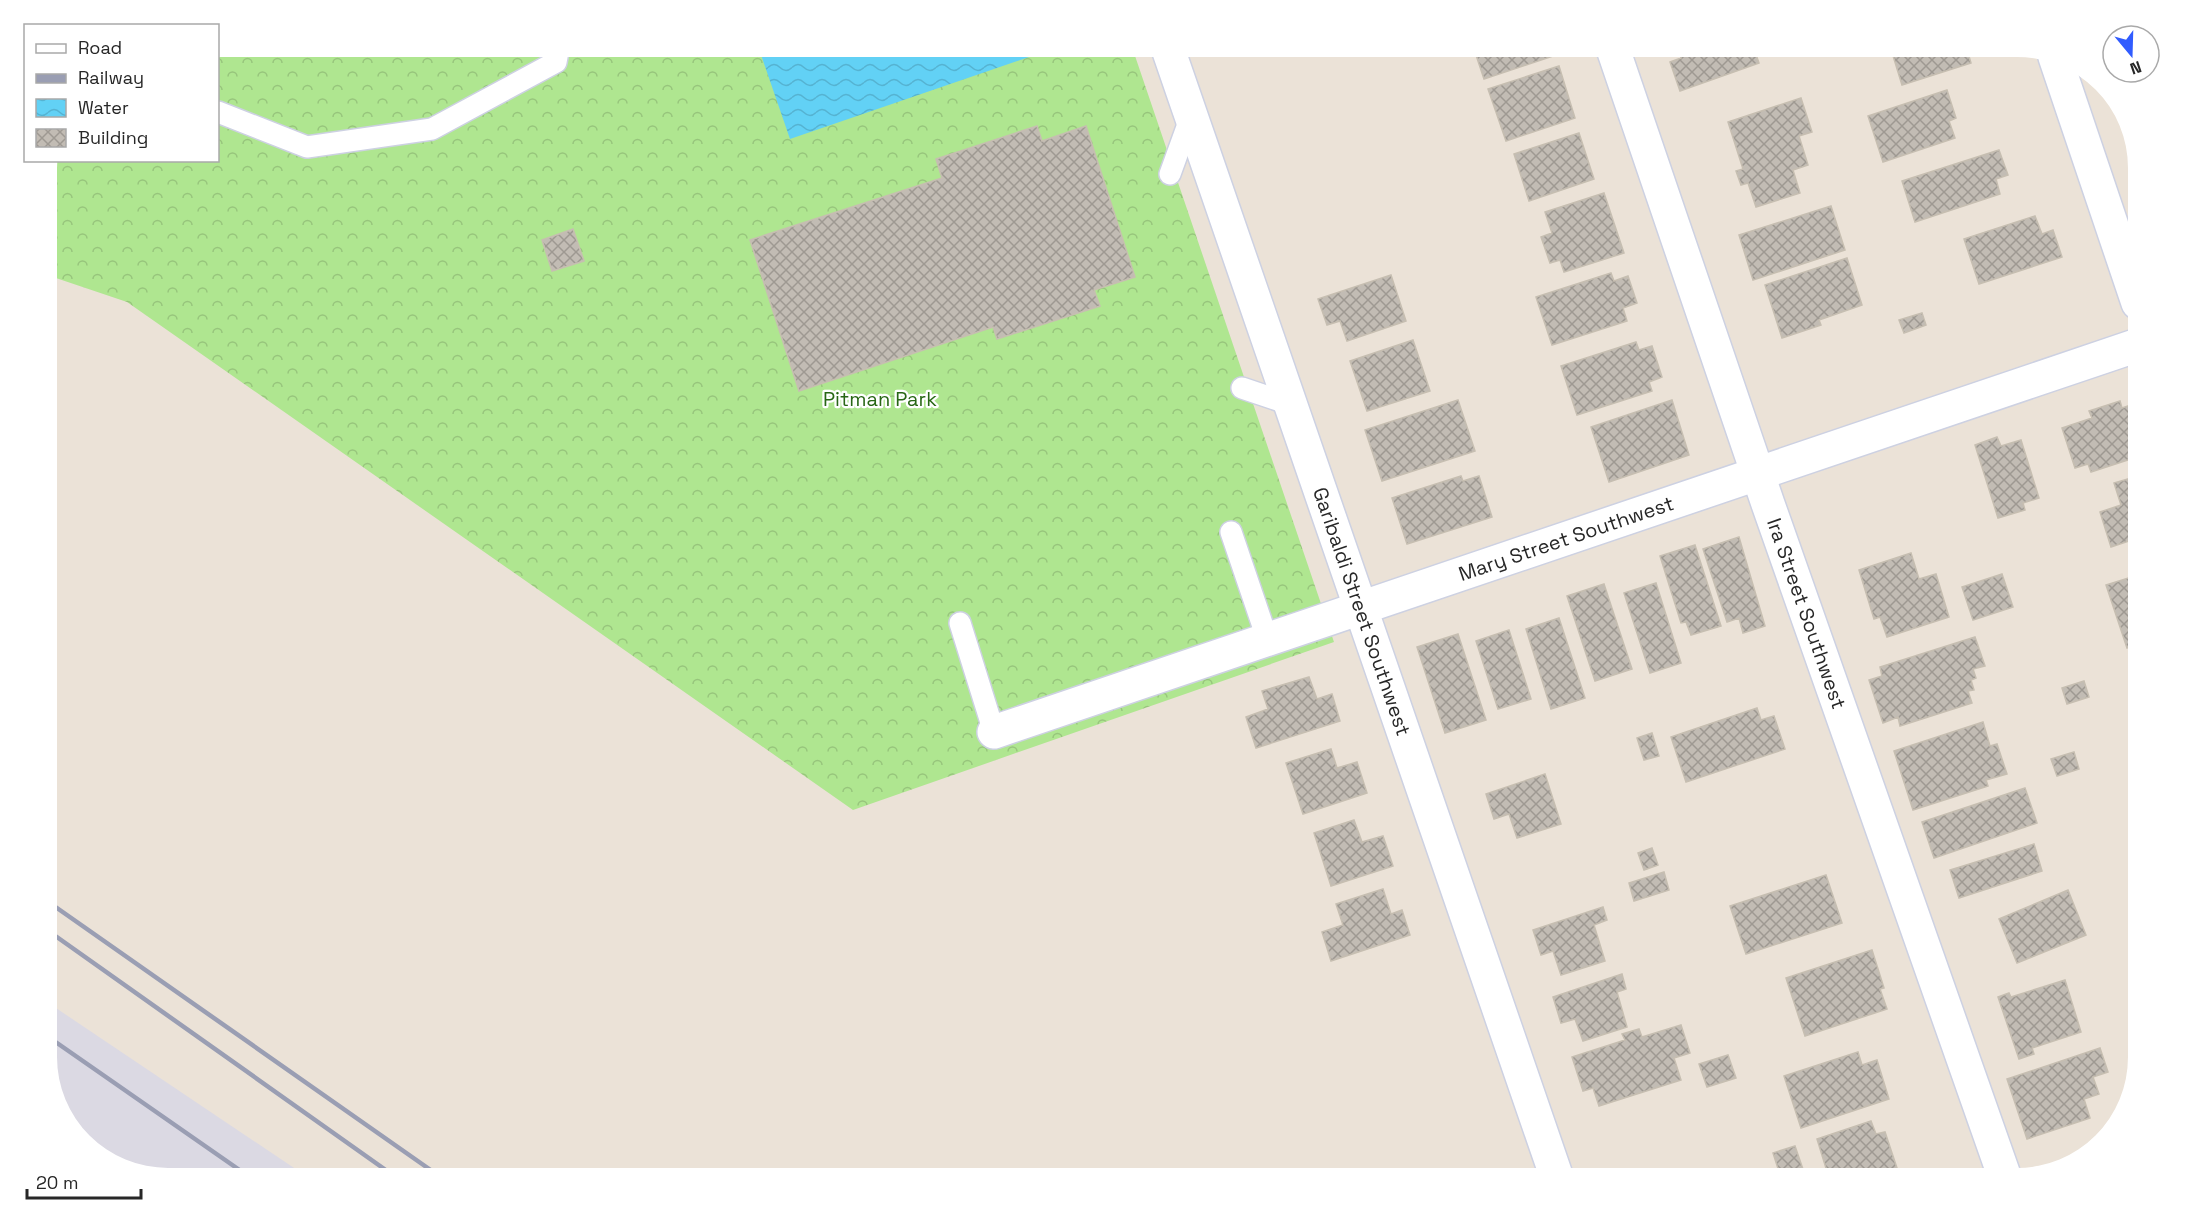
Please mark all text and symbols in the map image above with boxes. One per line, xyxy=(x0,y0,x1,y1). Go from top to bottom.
legend xyxy=(24,24,219,162)
north arrow xyxy=(2101,24,2161,84)
text: Road xyxy=(78,36,122,59)
text: N xyxy=(2127,56,2144,79)
text: Railway xyxy=(78,66,144,89)
text: Water xyxy=(78,96,129,119)
text: Building xyxy=(78,126,148,149)
park label: Pitman Park xyxy=(823,386,937,412)
street label: Garibaldi Street Southwest xyxy=(1307,484,1417,739)
street label: Mary Street Southwest xyxy=(1455,490,1677,587)
street label: Ira Street Southwest xyxy=(1761,515,1852,712)
scale bar xyxy=(27,1162,141,1200)
text: 20 m xyxy=(36,1171,79,1194)

